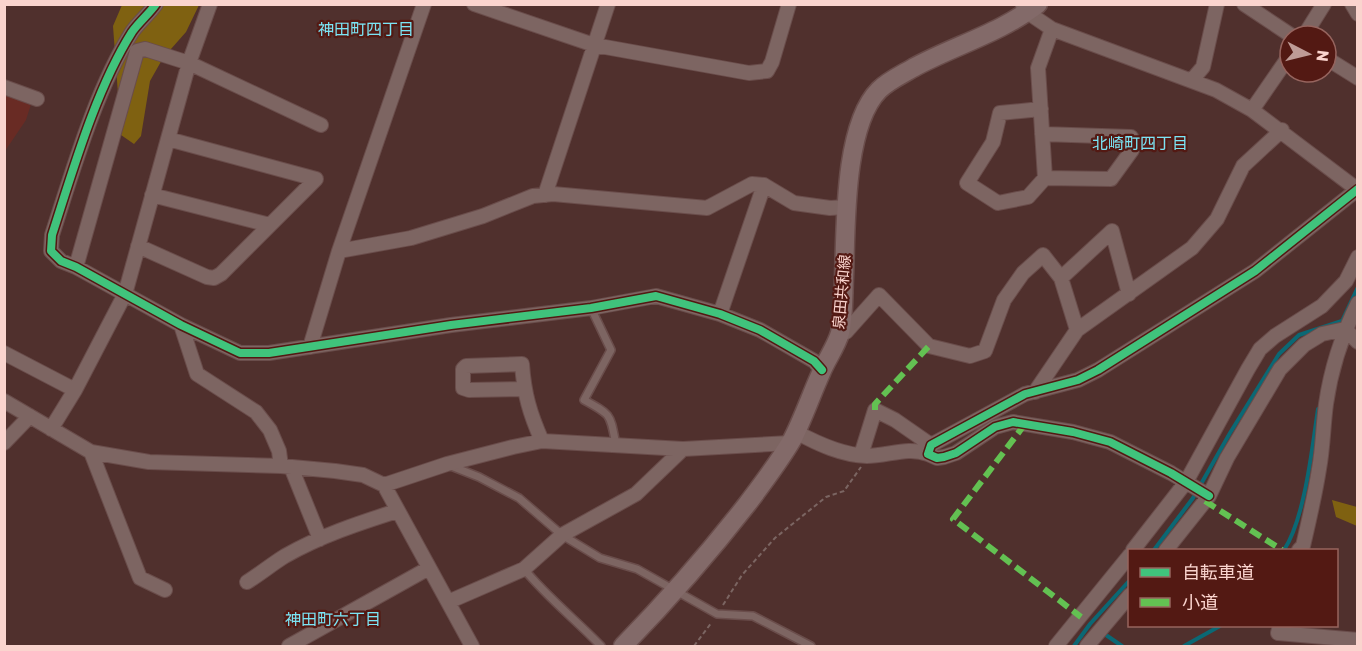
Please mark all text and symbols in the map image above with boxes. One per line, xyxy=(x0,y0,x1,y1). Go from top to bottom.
district label: 神田町四丁目 xyxy=(318,20,414,39)
north arrow xyxy=(1278,24,1338,84)
text: N xyxy=(1312,49,1333,63)
district label: 北崎町四丁目 xyxy=(1092,134,1188,153)
street label: 泉田共和線 xyxy=(830,254,854,330)
legend xyxy=(1128,549,1338,627)
text: 自転車道 xyxy=(1182,562,1254,584)
text: 小道 xyxy=(1182,592,1218,614)
district label: 神田町六丁目 xyxy=(285,610,381,629)

